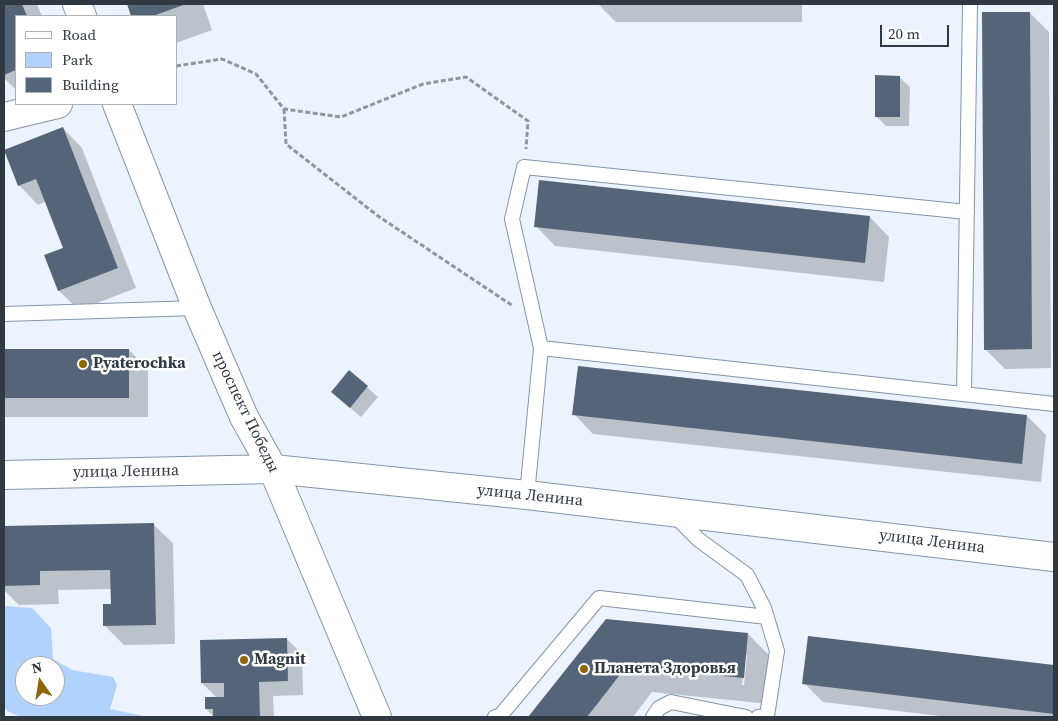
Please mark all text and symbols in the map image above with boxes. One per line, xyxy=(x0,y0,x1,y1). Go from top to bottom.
legend xyxy=(15,15,178,105)
scale bar xyxy=(883,15,952,47)
text: 20 m xyxy=(888,23,920,44)
text: Road xyxy=(62,24,96,45)
text: Park xyxy=(62,49,93,70)
text: Building xyxy=(62,74,119,95)
street label: проспект Победы xyxy=(207,348,283,476)
place label: Pyaterochka xyxy=(93,354,186,374)
marker: Pyaterochka xyxy=(77,358,89,370)
street label: улица Ленина xyxy=(73,461,179,483)
street label: улица Ленина xyxy=(476,481,584,511)
street label: улица Ленина xyxy=(878,526,986,558)
place label: Magnit xyxy=(254,650,306,670)
marker: Magnit xyxy=(238,654,250,666)
north arrow xyxy=(15,656,65,706)
text: N xyxy=(30,656,44,678)
place label: Планета Здоровья xyxy=(594,659,736,679)
marker: Планета Здоровья xyxy=(578,663,590,675)

